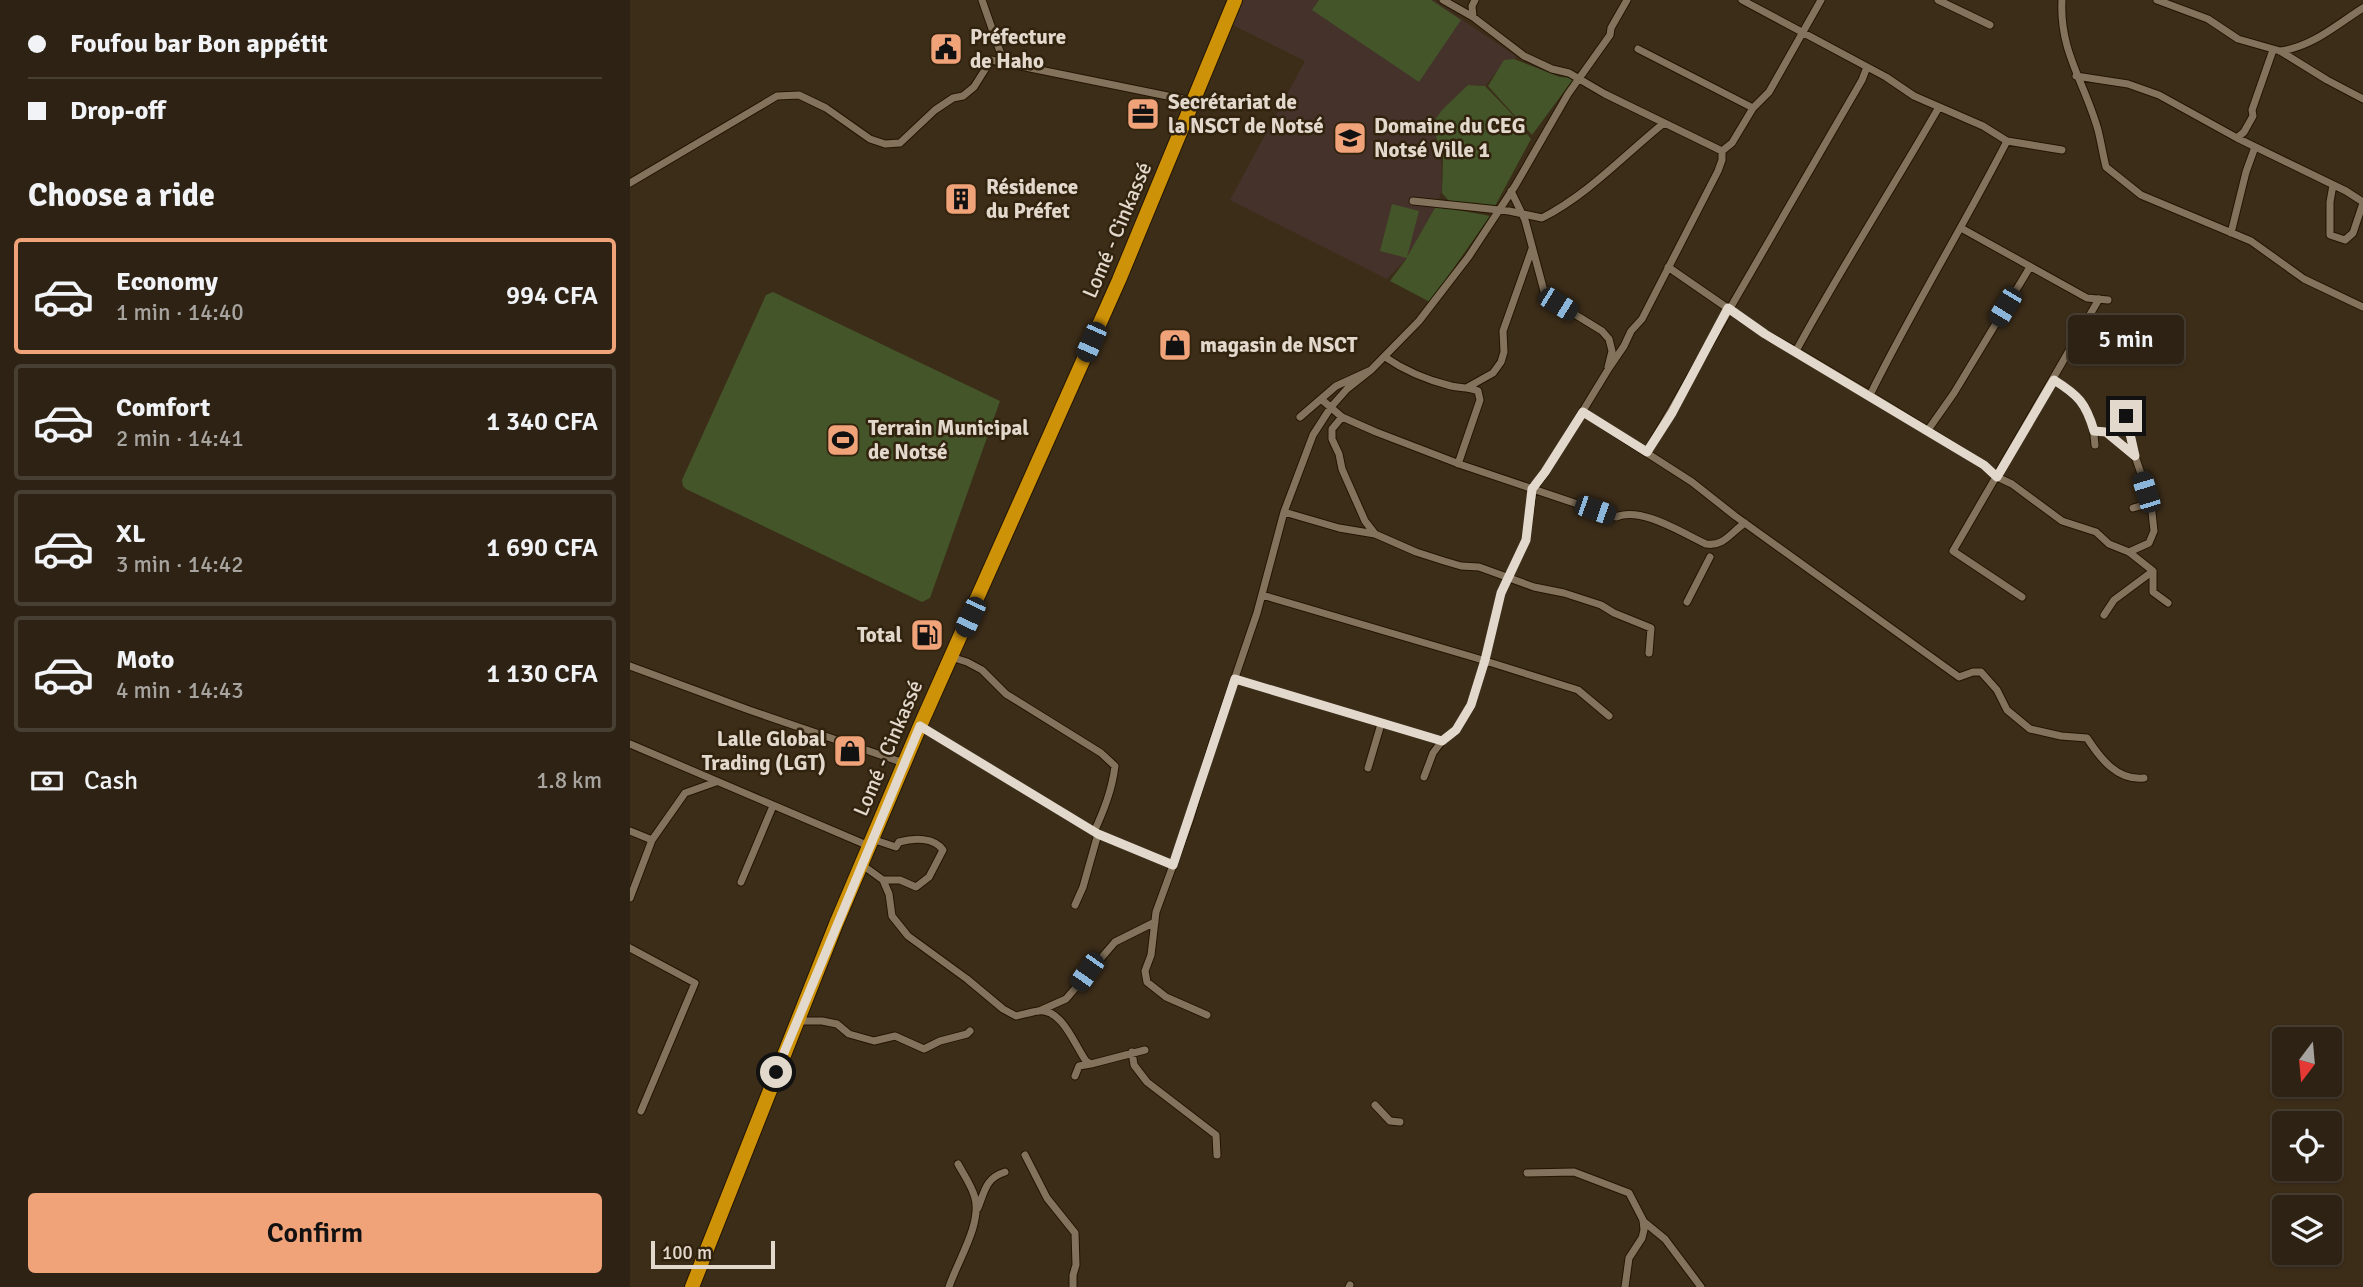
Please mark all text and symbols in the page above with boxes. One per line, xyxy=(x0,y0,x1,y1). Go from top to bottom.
place label: Préfecture de Haho xyxy=(970,24,1066,74)
text: Foufou bar Bon appétit xyxy=(70,28,328,60)
public building icon: Préfecture de Haho xyxy=(927,30,965,68)
place label: Secrétariat de la NSCT de Notsé xyxy=(1168,89,1324,139)
text: Drop-off xyxy=(70,95,166,127)
office icon: Secrétariat de la NSCT de Notsé xyxy=(1124,95,1162,133)
place label: Domaine du CEG Notsé Ville 1 xyxy=(1374,113,1525,163)
school or university icon: Domaine du CEG Notsé Ville 1 xyxy=(1331,119,1369,157)
street label: Lomé - Cinkassé xyxy=(1077,158,1157,302)
place label: Résidence du Préfet xyxy=(986,174,1078,224)
text: Choose a ride xyxy=(28,176,215,215)
building icon: Résidence du Préfet xyxy=(942,180,980,218)
icon: car xyxy=(32,265,95,328)
text: Economy xyxy=(116,266,218,298)
text: 994 CFA xyxy=(506,280,598,312)
car xyxy=(1535,284,1582,324)
car xyxy=(1986,284,2025,330)
text: 1 min · 14:40 xyxy=(116,298,244,327)
callout: 5 min xyxy=(2068,314,2184,364)
car xyxy=(1073,319,1110,365)
text: 5 min xyxy=(2098,325,2154,354)
shop icon: magasin de NSCT xyxy=(1156,326,1194,364)
place label: magasin de NSCT xyxy=(1200,332,1358,358)
icon: car xyxy=(32,391,95,454)
text: Comfort xyxy=(116,392,210,424)
route end xyxy=(2110,400,2142,432)
text: 1 340 CFA xyxy=(486,406,598,438)
place label: Terrain Municipal de Notsé xyxy=(868,415,1029,465)
sports icon: Terrain Municipal de Notsé xyxy=(824,421,862,459)
text: 2 min · 14:41 xyxy=(116,424,244,453)
car xyxy=(2130,469,2163,515)
car xyxy=(1572,493,1619,527)
icon: car xyxy=(32,517,95,580)
text: XL xyxy=(116,518,146,550)
text: 1 690 CFA xyxy=(486,532,598,564)
text: 3 min · 14:42 xyxy=(116,550,244,579)
car xyxy=(952,594,989,640)
fuel station icon: Total xyxy=(908,616,946,654)
place label: Total xyxy=(857,622,902,648)
icon: car xyxy=(32,643,95,706)
text: Moto xyxy=(116,644,174,676)
text: 1 130 CFA xyxy=(486,658,598,690)
text: 4 min · 14:43 xyxy=(116,676,244,705)
street label: Lomé - Cinkassé xyxy=(848,676,928,820)
place label: Lalle Global Trading (LGT) xyxy=(702,726,826,776)
shop icon: Lalle Global Trading (LGT) xyxy=(831,732,869,770)
icon: cash xyxy=(28,762,66,800)
text: Cash xyxy=(84,765,138,797)
text: 1.8 km xyxy=(536,766,602,795)
car xyxy=(1067,949,1108,995)
north arrow xyxy=(2272,1027,2342,1097)
map controls xyxy=(2272,1027,2342,1265)
route start xyxy=(760,1056,792,1088)
button: locate xyxy=(2272,1111,2342,1181)
button: Confirm xyxy=(28,1193,602,1273)
button: layers xyxy=(2272,1195,2342,1265)
scale bar xyxy=(651,1238,775,1270)
text: 100 m xyxy=(662,1241,712,1265)

